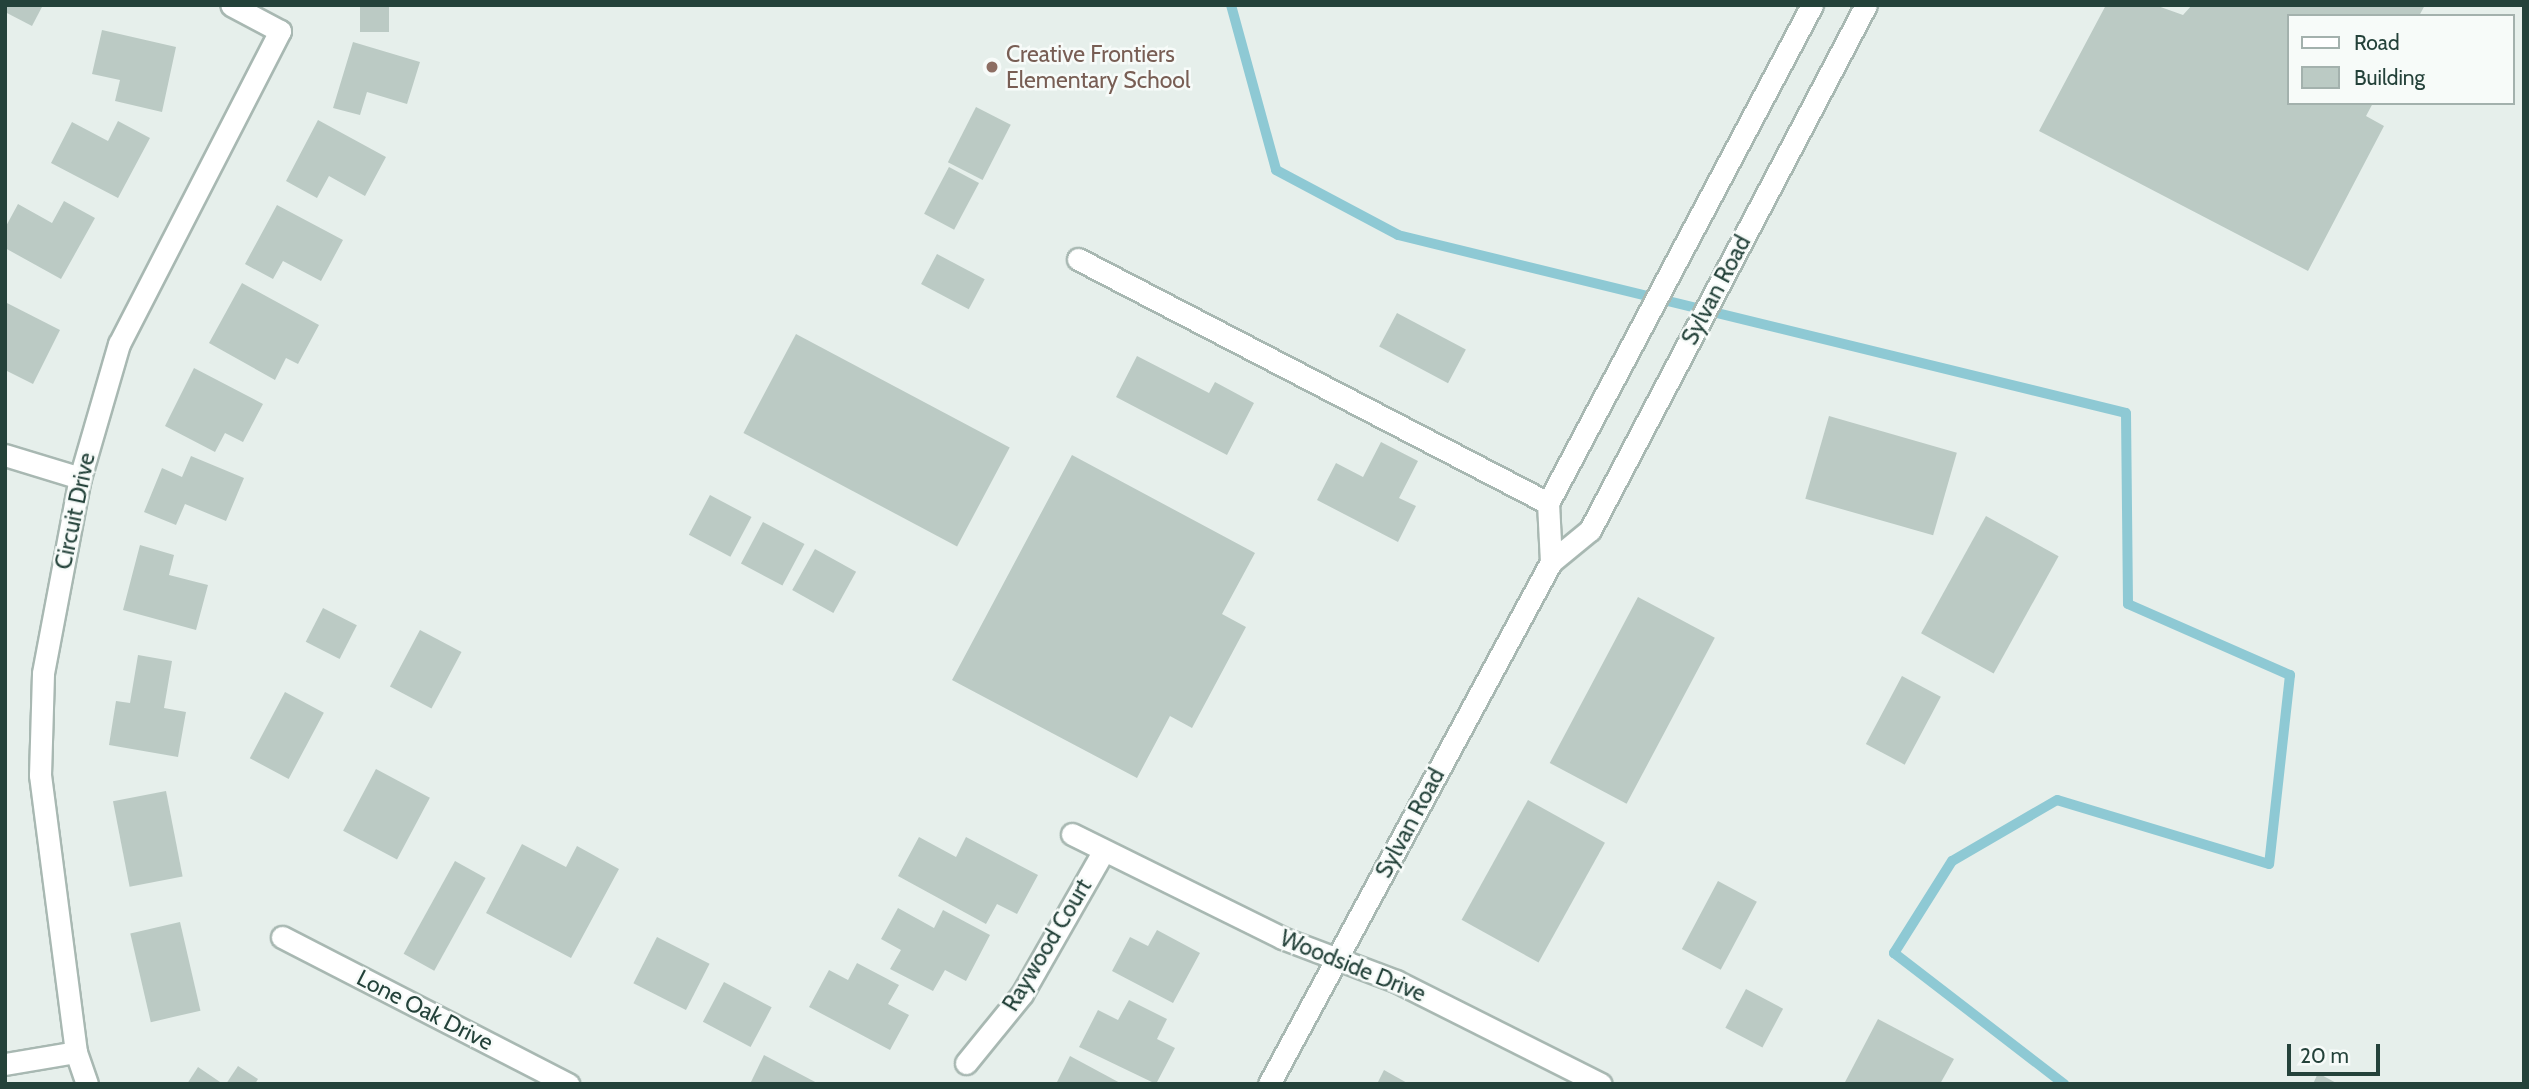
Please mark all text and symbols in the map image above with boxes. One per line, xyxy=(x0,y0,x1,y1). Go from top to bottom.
legend xyxy=(2288,14,2515,105)
text: Road xyxy=(2354,30,2400,55)
place label: Creative Frontiers Elementary School xyxy=(1006,40,1190,94)
marker: Creative Frontiers Elementary School xyxy=(984,59,1000,75)
text: Building xyxy=(2354,65,2425,90)
street label: Sylvan Road xyxy=(1676,231,1756,349)
street label: Circuit Drive xyxy=(49,450,101,572)
street label: Sylvan Road xyxy=(1370,764,1450,882)
street label: Raywood Court xyxy=(997,874,1097,1016)
street label: Woodside Drive xyxy=(1276,924,1430,1008)
street label: Lone Oak Drive xyxy=(352,964,498,1056)
scale bar xyxy=(2291,1030,2384,1074)
text: 20 m xyxy=(2300,1043,2349,1068)

